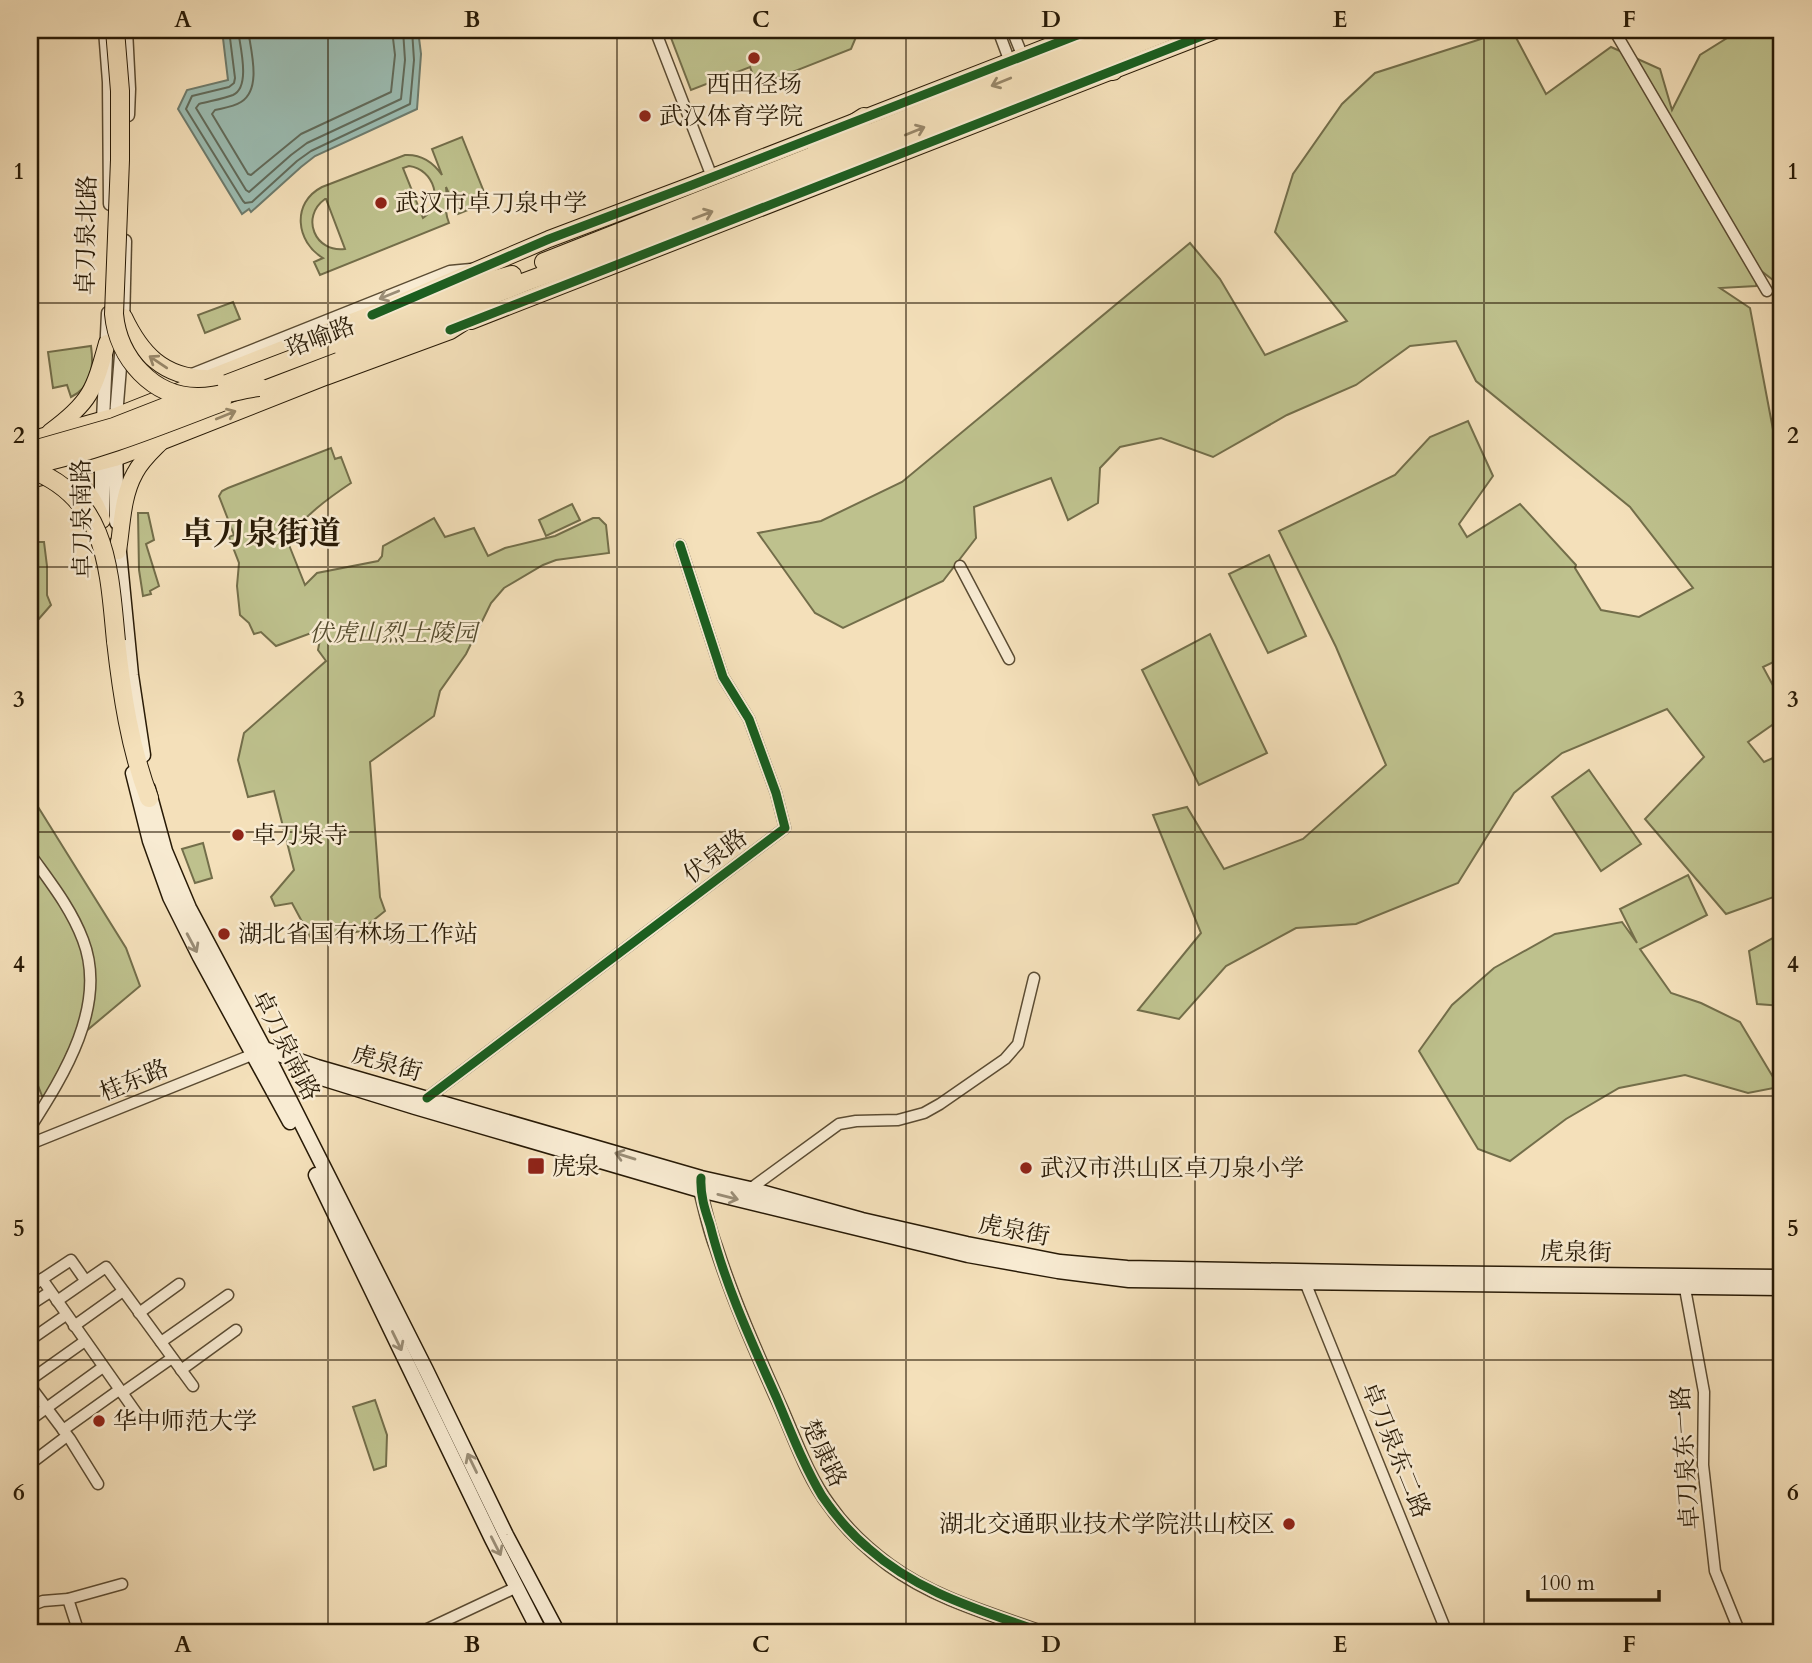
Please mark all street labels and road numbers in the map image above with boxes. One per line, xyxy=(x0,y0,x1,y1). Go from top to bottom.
street label: 卓刀泉北路 xyxy=(69,175,104,295)
street label: 珞喻路 xyxy=(281,309,360,366)
street label: 卓刀泉南路 xyxy=(65,459,100,579)
street label: 伏泉路 xyxy=(677,822,754,891)
street label: 卓刀泉南路 xyxy=(244,984,327,1106)
street label: 虎泉街 xyxy=(348,1038,426,1089)
street label: 桂东路 xyxy=(95,1052,174,1109)
street label: 虎泉街 xyxy=(975,1207,1052,1254)
street label: 虎泉街 xyxy=(1540,1235,1612,1270)
street label: 卓刀泉东二路 xyxy=(1353,1377,1438,1523)
street label: 卓刀泉东一路 xyxy=(1664,1385,1707,1531)
street label: 楚康路 xyxy=(793,1414,854,1493)

